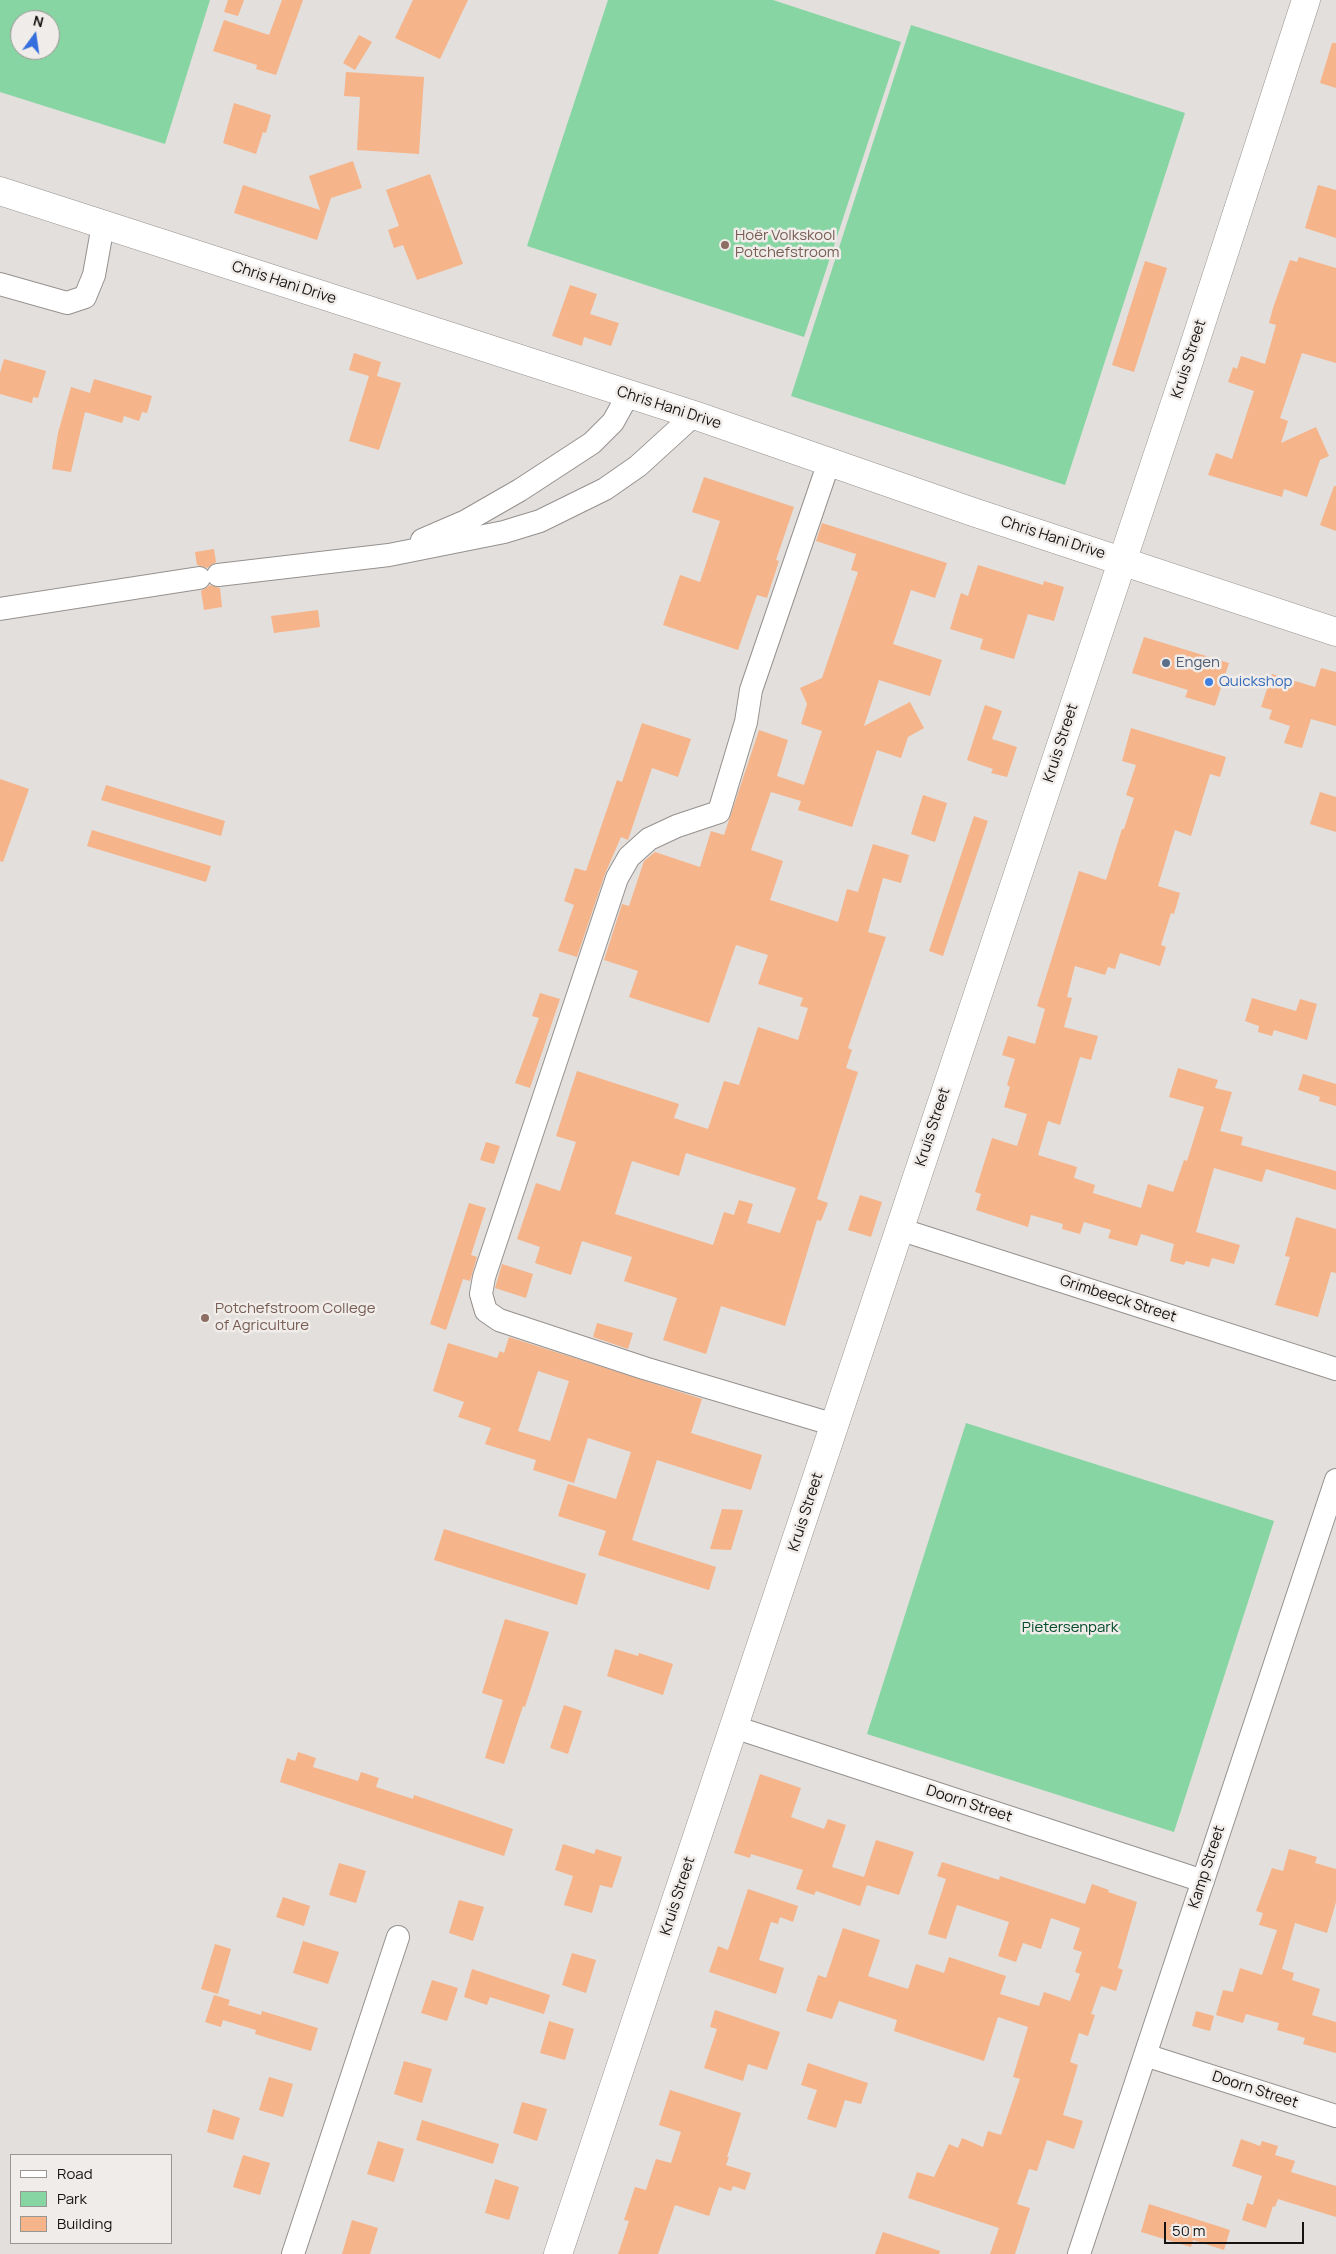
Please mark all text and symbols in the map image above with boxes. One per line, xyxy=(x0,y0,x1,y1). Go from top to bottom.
north arrow xyxy=(10,10,60,60)
text: N xyxy=(31,10,46,31)
place label: Hoër Volkskool Potchefstroom xyxy=(735,227,839,262)
marker: Hoër Volkskool Potchefstroom xyxy=(719,239,731,251)
street label: Chris Hani Drive xyxy=(230,258,338,308)
street label: Kruis Street xyxy=(1168,317,1210,401)
street label: Chris Hani Drive xyxy=(615,383,723,433)
street label: Chris Hani Drive xyxy=(999,513,1107,563)
place label: Engen xyxy=(1176,654,1220,672)
marker: Engen xyxy=(1160,657,1172,669)
place label: Quickshop xyxy=(1219,673,1292,691)
marker: Quickshop xyxy=(1203,676,1215,688)
street label: Kruis Street xyxy=(1040,701,1082,785)
street label: Kruis Street xyxy=(912,1085,954,1169)
street label: Grimbeeck Street xyxy=(1057,1272,1179,1326)
place label: Potchefstroom College of Agriculture xyxy=(215,1300,376,1335)
marker: Potchefstroom College of Agriculture xyxy=(199,1312,211,1324)
street label: Kruis Street xyxy=(785,1470,827,1554)
park label: Pietersenpark xyxy=(1022,1619,1118,1637)
street label: Doorn Street xyxy=(924,1782,1014,1826)
street label: Kamp Street xyxy=(1185,1823,1229,1911)
street label: Kruis Street xyxy=(657,1854,699,1938)
street label: Doorn Street xyxy=(1210,2068,1300,2112)
legend xyxy=(10,2154,172,2244)
text: Road xyxy=(57,2163,93,2184)
text: Park xyxy=(57,2188,87,2209)
scale bar xyxy=(1166,2212,1306,2244)
text: Building xyxy=(57,2213,112,2234)
text: 50 m xyxy=(1172,2220,1206,2241)

